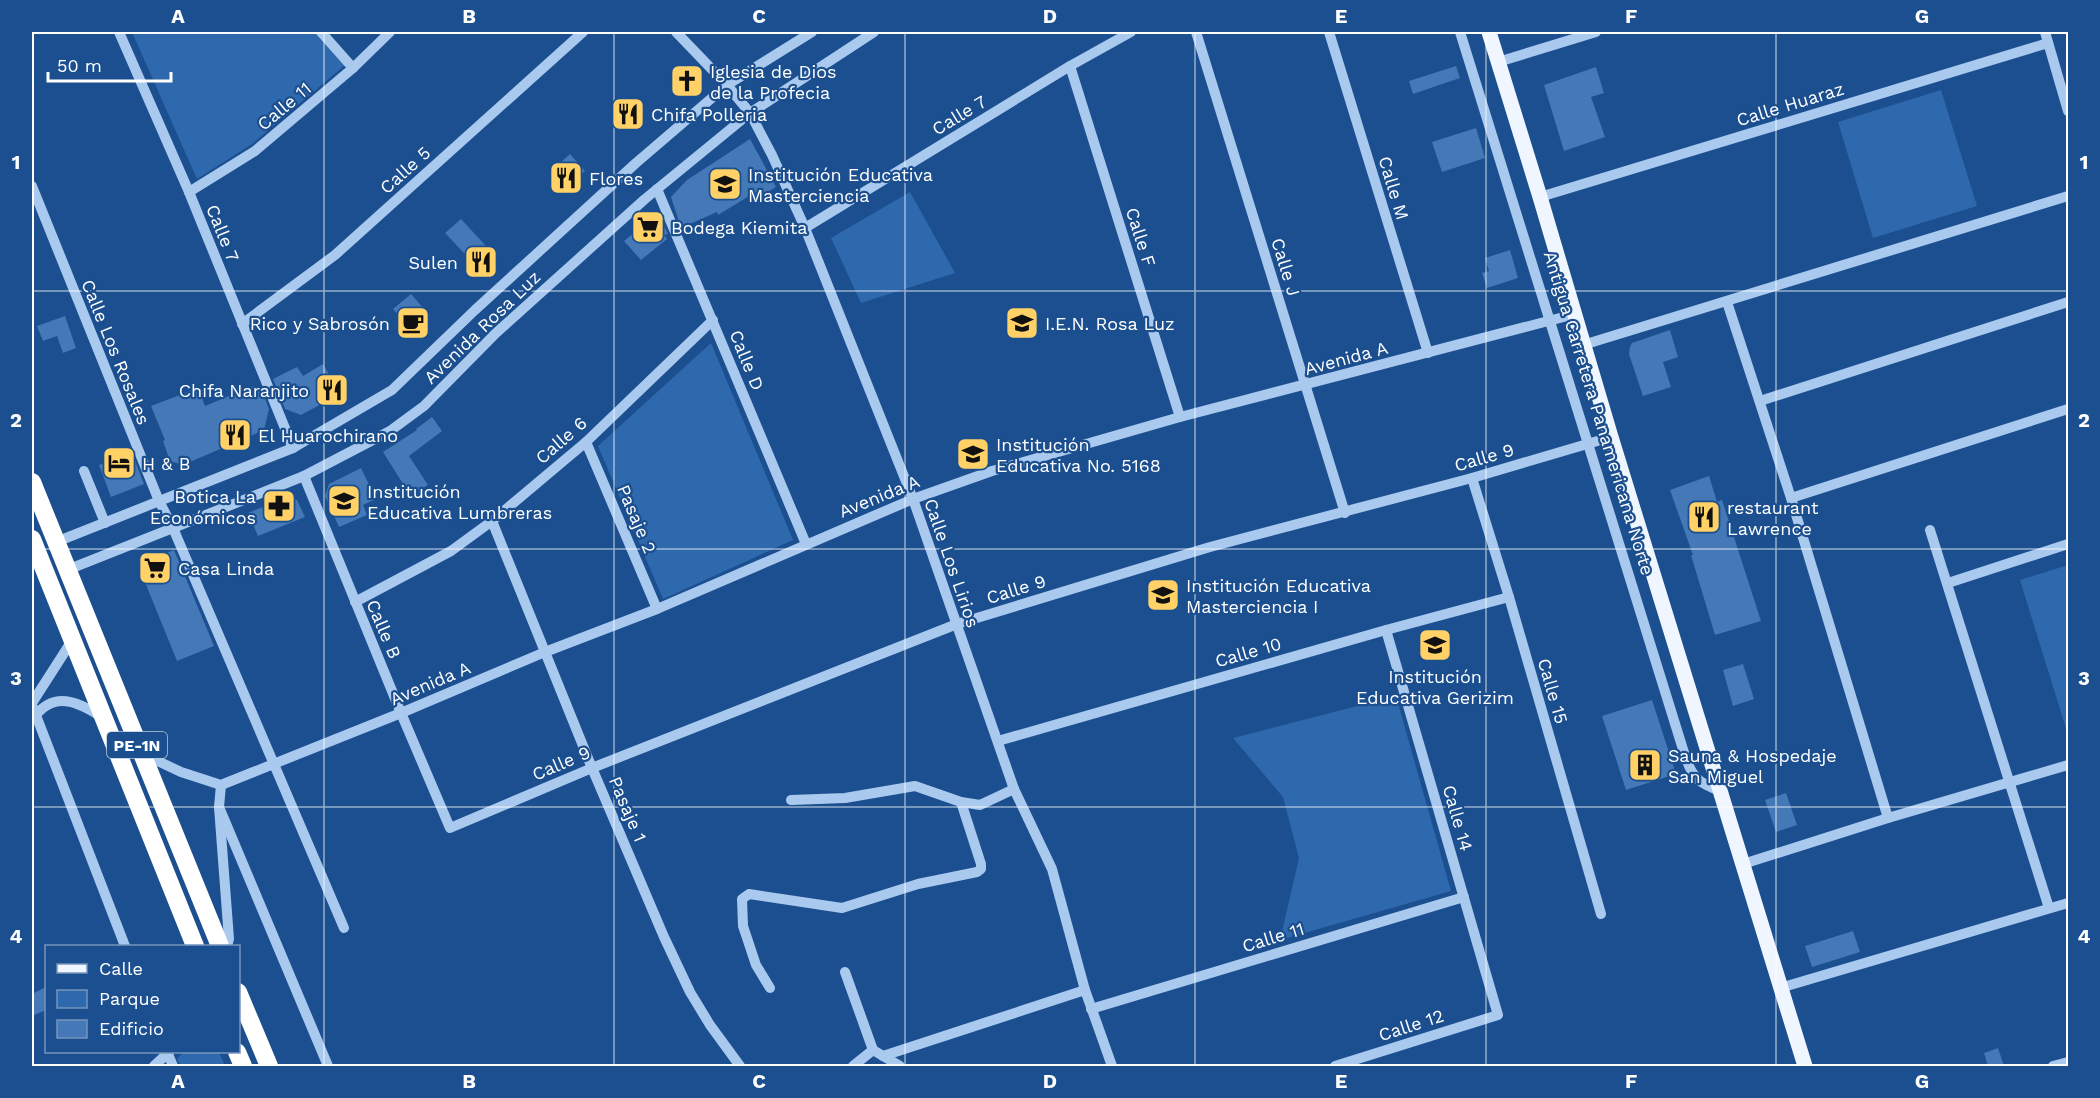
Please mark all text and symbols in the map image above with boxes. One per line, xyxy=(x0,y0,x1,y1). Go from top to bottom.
text: A xyxy=(171,4,185,28)
text: B xyxy=(462,4,476,28)
text: C xyxy=(752,4,766,28)
text: D xyxy=(1043,4,1057,28)
text: E xyxy=(1335,4,1347,28)
text: F xyxy=(1625,4,1637,28)
text: G xyxy=(1915,4,1929,28)
scale bar xyxy=(48,45,171,83)
text: 50 m xyxy=(57,55,102,76)
place label: Iglesia de Dios de la Profecia xyxy=(710,61,837,103)
church icon: Iglesia de Dios de la Profecia xyxy=(669,63,705,99)
street label: Calle 11 xyxy=(253,77,315,135)
street label: Calle Huaraz xyxy=(1734,78,1846,130)
street label: Calle 7 xyxy=(928,91,990,139)
restaurant icon: Chifa Polleria xyxy=(610,96,646,132)
place label: Chifa Polleria xyxy=(651,104,767,125)
street label: Calle 5 xyxy=(375,142,435,198)
text: 1 xyxy=(12,150,20,174)
text: 1 xyxy=(2080,150,2088,174)
street label: Calle M xyxy=(1374,154,1414,222)
restaurant icon: Flores xyxy=(548,160,584,196)
place label: Institución Educativa Masterciencia xyxy=(748,164,933,206)
school or university icon: Institución Educativa Masterciencia xyxy=(707,166,743,202)
place label: Flores xyxy=(589,168,643,189)
street label: Calle 7 xyxy=(202,201,244,265)
street label: Calle F xyxy=(1122,205,1160,269)
supermarket icon: Bodega Kiemita xyxy=(630,209,666,245)
place label: Bodega Kiemita xyxy=(671,217,807,238)
street label: Calle J xyxy=(1267,235,1305,299)
restaurant icon: Sulen xyxy=(463,244,499,280)
street label: Antigua Carretera Panamericana Norte xyxy=(1540,248,1658,578)
place label: Sulen xyxy=(408,252,458,273)
street label: Avenida Rosa Luz xyxy=(420,266,544,388)
street label: Calle Los Rosales xyxy=(77,276,155,428)
cafe icon: Rico y Sabrosón xyxy=(395,305,431,341)
school or university icon: I.E.N. Rosa Luz xyxy=(1004,305,1040,341)
place label: Rico y Sabrosón xyxy=(250,313,390,334)
place label: I.E.N. Rosa Luz xyxy=(1045,313,1175,334)
street label: Calle D xyxy=(725,327,769,393)
street label: Avenida A xyxy=(1302,337,1390,379)
restaurant icon: Chifa Naranjito xyxy=(314,372,350,408)
place label: Chifa Naranjito xyxy=(179,380,309,401)
text: 2 xyxy=(10,408,22,432)
text: 2 xyxy=(2078,408,2090,432)
street label: Calle 6 xyxy=(531,412,591,468)
restaurant icon: El Huarochirano xyxy=(217,417,253,453)
place label: El Huarochirano xyxy=(258,425,398,446)
place label: Institución Educativa No. 5168 xyxy=(996,434,1161,476)
school or university icon: Institución Educativa No. 5168 xyxy=(955,436,991,472)
street label: Calle 9 xyxy=(1452,438,1516,476)
hotel icon: H & B xyxy=(101,445,137,481)
place label: H & B xyxy=(142,453,190,474)
street label: Avenida A xyxy=(836,470,923,522)
place label: Institución Educativa Lumbreras xyxy=(367,481,552,523)
street label: Pasaje 2 xyxy=(613,481,661,557)
school or university icon: Institución Educativa Lumbreras xyxy=(326,483,362,519)
place label: Botica La Económicos xyxy=(150,486,256,528)
pharmacy icon: Botica La Económicos xyxy=(261,488,297,524)
street label: Calle Los Lirios xyxy=(920,496,984,630)
place label: restaurant Lawrence xyxy=(1727,497,1819,539)
restaurant icon: restaurant Lawrence xyxy=(1686,499,1722,535)
supermarket icon: Casa Linda xyxy=(137,550,173,586)
place label: Casa Linda xyxy=(178,558,274,579)
street label: Calle 9 xyxy=(984,570,1048,608)
place label: Institución Educativa Masterciencia I xyxy=(1186,575,1371,617)
school or university icon: Institución Educativa Masterciencia I xyxy=(1145,577,1181,613)
street label: Calle B xyxy=(362,596,406,662)
school or university icon: Institución Educativa Gerizim xyxy=(1417,627,1453,663)
street label: Calle 10 xyxy=(1212,633,1284,671)
street label: Calle 15 xyxy=(1534,656,1572,726)
street label: Avenida A xyxy=(387,657,473,709)
text: 3 xyxy=(10,666,22,690)
place label: Institución Educativa Gerizim xyxy=(1356,666,1514,708)
text: 3 xyxy=(2078,666,2090,690)
road number: PE-1N xyxy=(107,732,167,758)
street label: Calle 9 xyxy=(529,741,593,785)
place label: Sauna & Hospedaje San Miguel xyxy=(1668,745,1837,787)
building icon: Sauna & Hospedaje San Miguel xyxy=(1627,747,1663,783)
street label: Pasaje 1 xyxy=(605,773,651,845)
street label: Calle 14 xyxy=(1439,783,1477,853)
street label: Calle 11 xyxy=(1239,918,1307,956)
text: 4 xyxy=(10,924,23,948)
text: 4 xyxy=(2078,924,2091,948)
legend xyxy=(45,945,240,1053)
text: Calle xyxy=(99,958,143,979)
text: Parque xyxy=(99,988,160,1009)
street label: Calle 12 xyxy=(1376,1005,1446,1045)
text: Edificio xyxy=(99,1018,164,1039)
text: A xyxy=(171,1069,185,1093)
text: B xyxy=(462,1069,476,1093)
text: C xyxy=(752,1069,766,1093)
text: D xyxy=(1043,1069,1057,1093)
text: E xyxy=(1335,1069,1347,1093)
text: F xyxy=(1625,1069,1637,1093)
text: G xyxy=(1915,1069,1929,1093)

